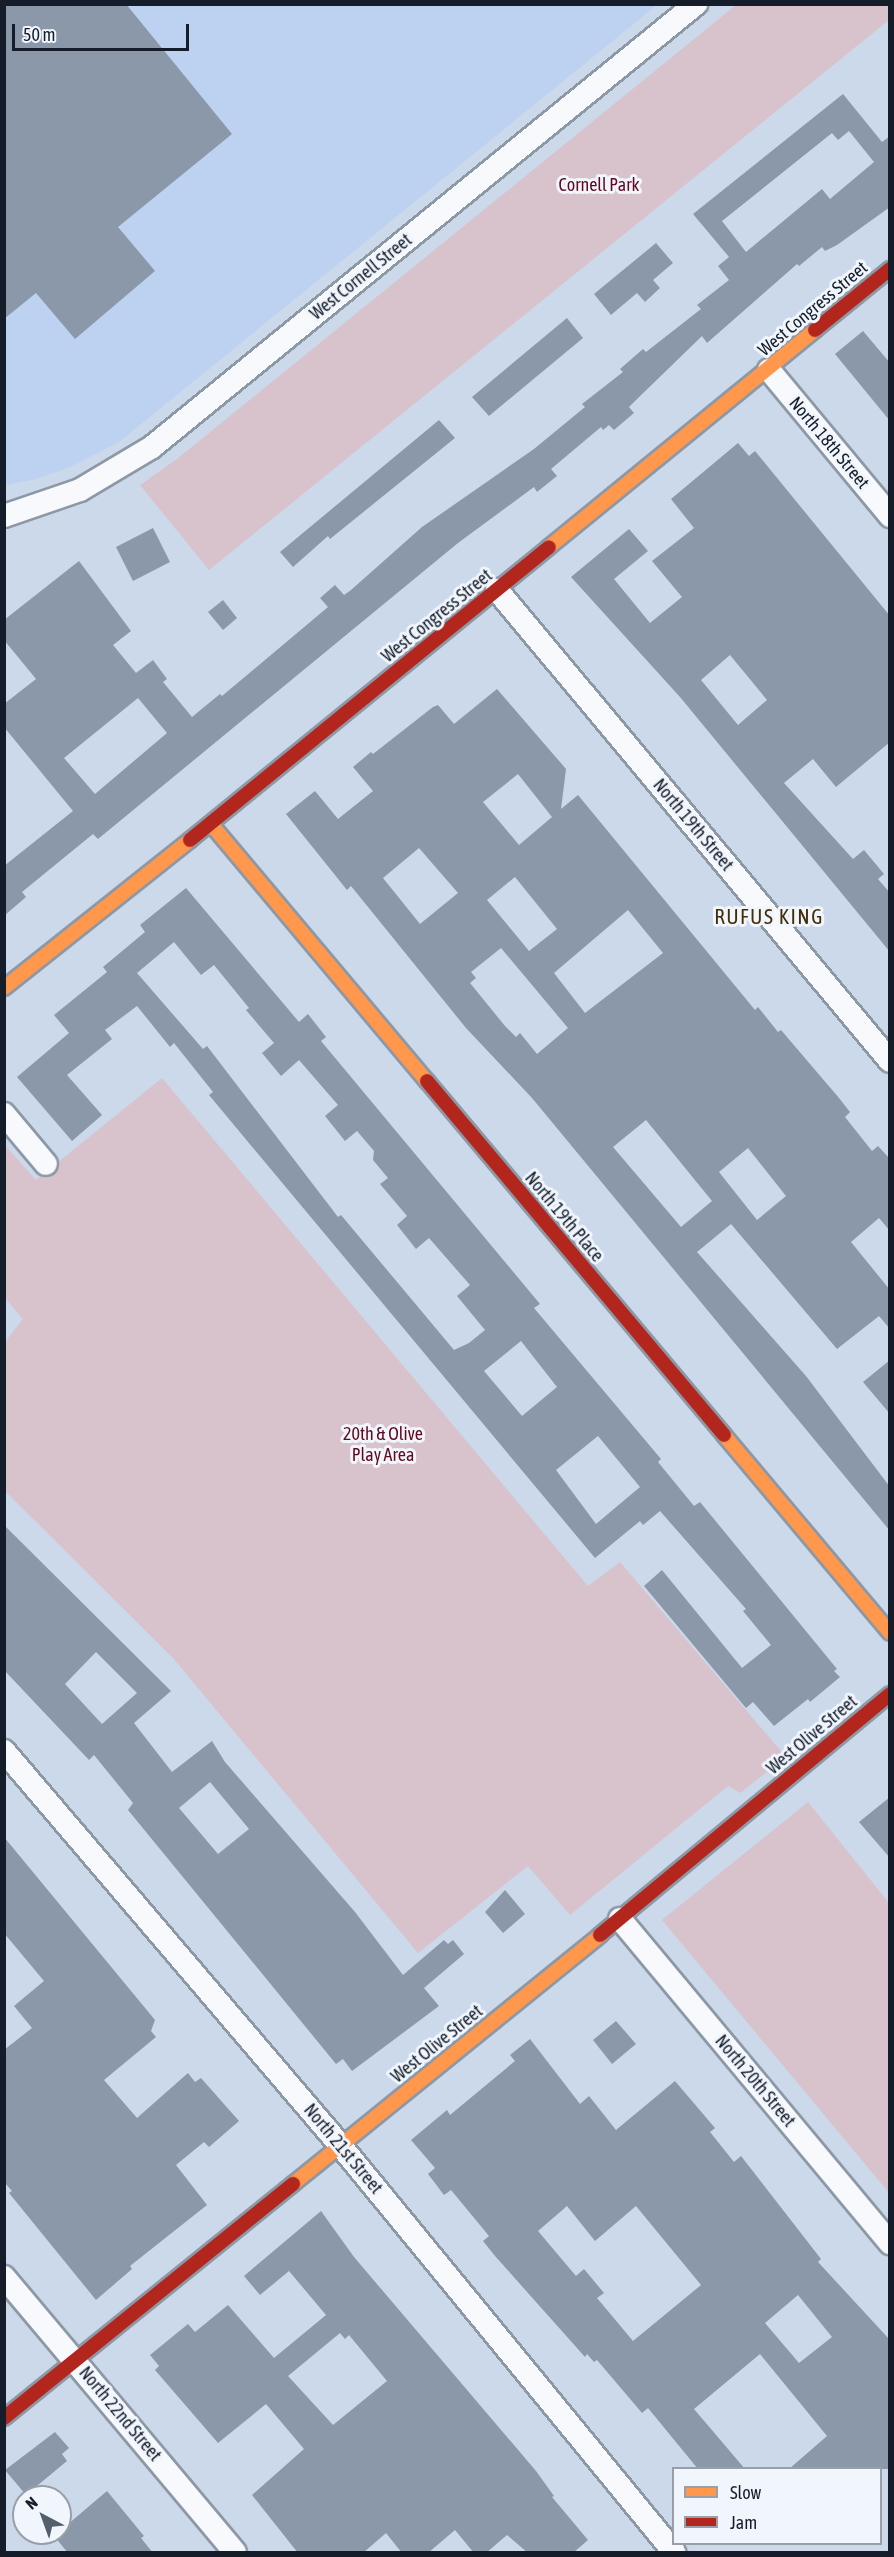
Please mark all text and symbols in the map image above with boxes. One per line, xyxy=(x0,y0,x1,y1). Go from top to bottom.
scale bar xyxy=(15,12,192,50)
text: 50 m xyxy=(23,24,55,45)
park label: Cornell Park xyxy=(559,174,639,196)
street label: West Cornell Street xyxy=(306,229,416,325)
street label: West Congress Street xyxy=(754,257,872,361)
street label: North 18th Street xyxy=(784,393,874,493)
street label: West Congress Street xyxy=(377,565,497,667)
street label: North 19th Street xyxy=(648,775,738,875)
district label: RUFUS KING xyxy=(714,903,824,929)
street label: North 19th Place xyxy=(520,1168,608,1266)
park label: 20th & Olive Play Area xyxy=(343,1424,423,1466)
street label: West Olive Street xyxy=(762,1691,862,1779)
street label: West Olive Street xyxy=(387,2001,487,2087)
street label: North 20th Street xyxy=(710,2031,800,2131)
street label: North 21st Street xyxy=(299,2100,387,2198)
street label: North 22nd Street xyxy=(74,2362,166,2466)
legend xyxy=(672,2467,882,2545)
text: Slow xyxy=(730,2482,761,2503)
north arrow xyxy=(12,2485,72,2545)
text: N xyxy=(22,2493,41,2513)
text: Jam xyxy=(730,2512,757,2533)

